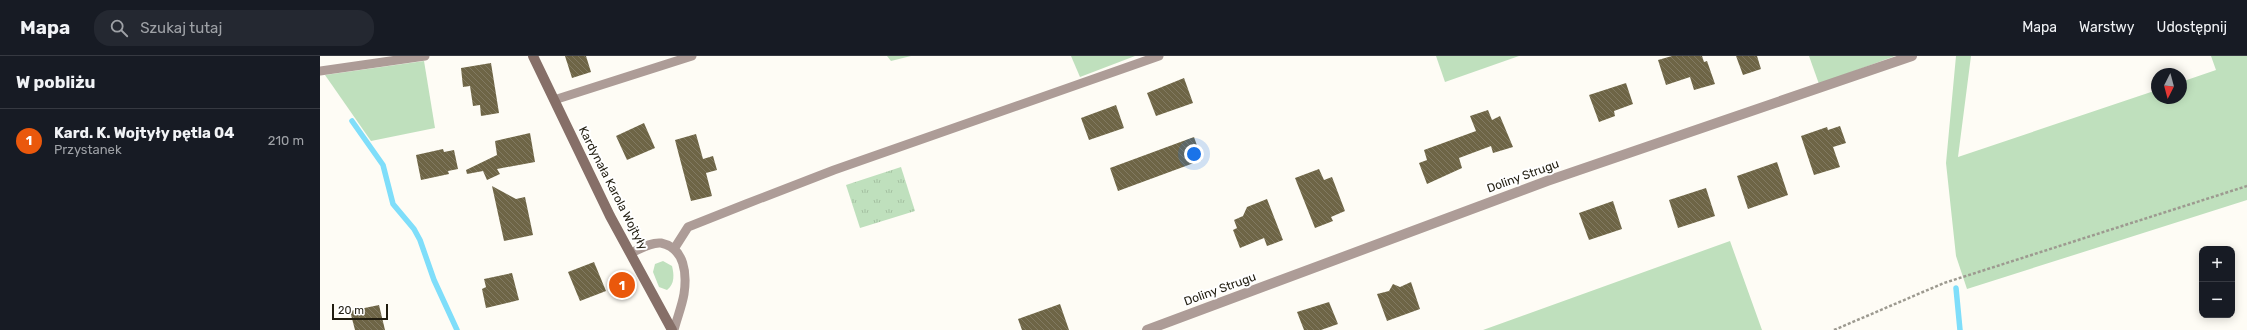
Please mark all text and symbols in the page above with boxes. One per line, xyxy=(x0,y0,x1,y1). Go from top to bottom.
search box xyxy=(94,10,374,46)
text: Mapa xyxy=(20,16,70,39)
icon: search xyxy=(108,17,130,39)
text: Szukaj tutaj xyxy=(140,19,222,37)
text: Mapa xyxy=(2022,19,2057,36)
text: Warstwy xyxy=(2079,19,2135,36)
text: Udostępnij xyxy=(2157,19,2227,36)
north arrow xyxy=(2151,68,2187,104)
text: W pobliżu xyxy=(16,72,95,92)
text: Kard. K. Wojtyły pętla 04 xyxy=(54,124,235,142)
street label: Kardynała Karola Wojtyły xyxy=(576,124,650,252)
text: 1 xyxy=(26,133,32,148)
text: 210 m xyxy=(268,133,304,148)
text: Przystanek xyxy=(54,142,122,157)
your location xyxy=(1184,144,1204,164)
street label: Doliny Strugu xyxy=(1485,156,1561,196)
map controls xyxy=(2199,246,2235,318)
button: + xyxy=(2199,246,2235,282)
street label: Doliny Strugu xyxy=(1182,269,1258,309)
pin: 1 xyxy=(609,270,635,300)
button: − xyxy=(2199,282,2235,318)
scale bar xyxy=(332,302,388,321)
text: 20 m xyxy=(338,304,364,317)

